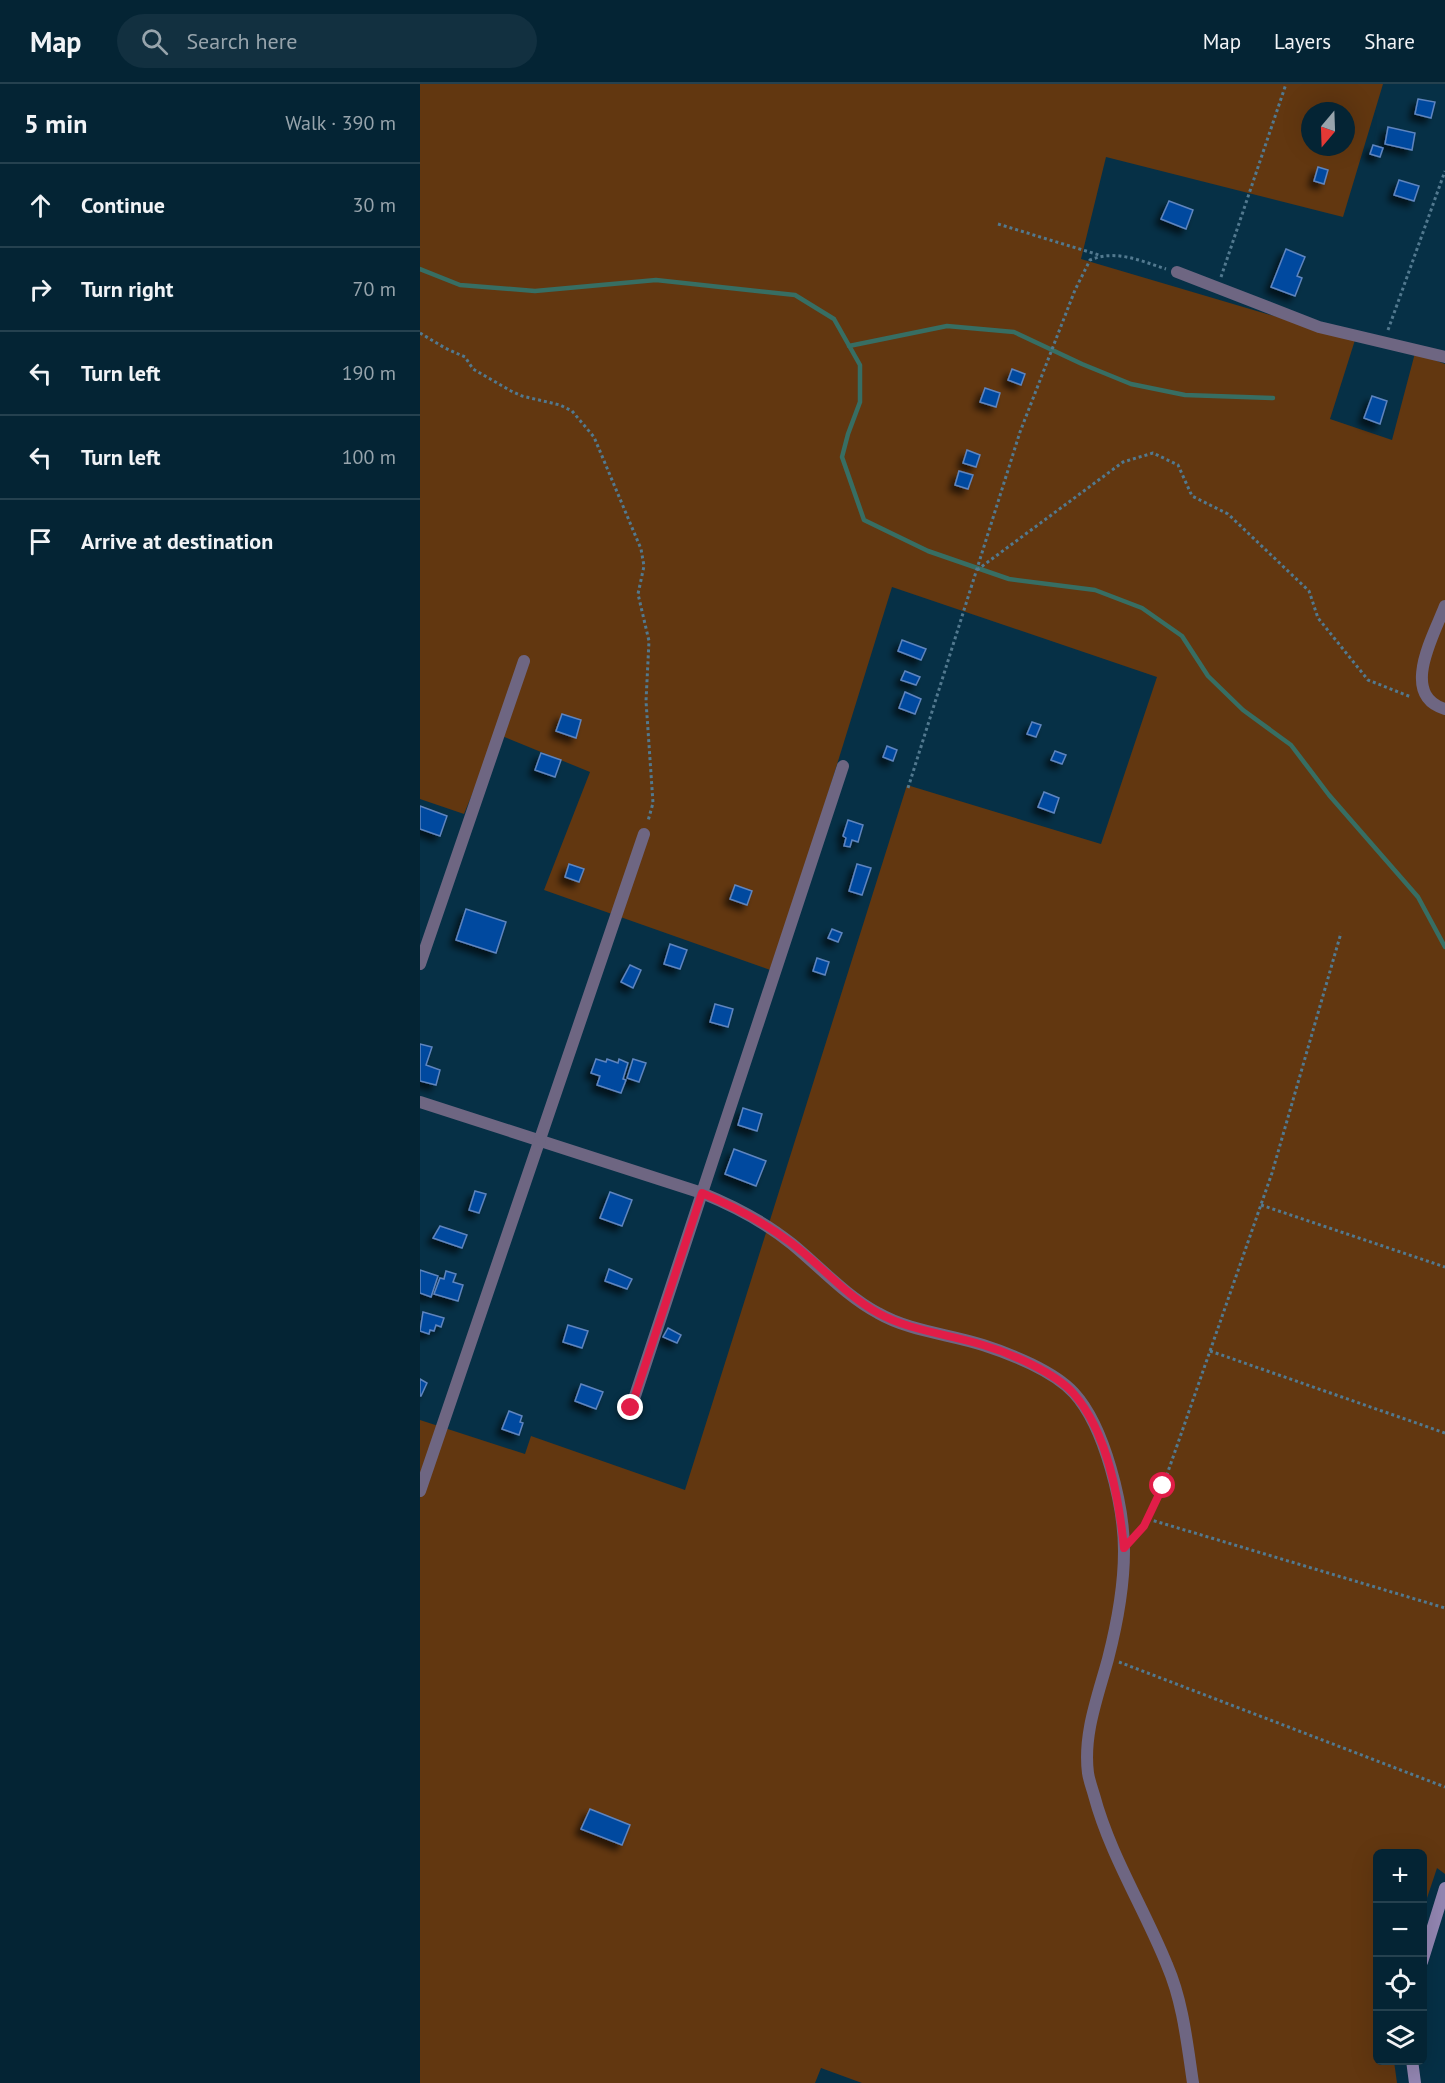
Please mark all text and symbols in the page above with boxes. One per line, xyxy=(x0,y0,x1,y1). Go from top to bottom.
search box xyxy=(117,14,537,68)
text: Map xyxy=(30,23,81,60)
icon: search xyxy=(138,25,171,58)
text: Search here xyxy=(186,27,297,55)
text: Map xyxy=(1203,28,1241,55)
text: Layers xyxy=(1274,28,1331,55)
text: Share xyxy=(1364,28,1415,55)
north arrow xyxy=(1301,102,1355,156)
text: 5 min xyxy=(24,107,87,140)
text: Walk · 390 m xyxy=(285,110,396,136)
icon: ahead xyxy=(24,189,57,222)
text: Continue xyxy=(81,191,165,219)
text: 30 m xyxy=(353,192,396,218)
icon: right xyxy=(24,273,57,306)
text: Turn right xyxy=(81,275,173,303)
text: 70 m xyxy=(353,276,396,302)
icon: left xyxy=(24,357,57,390)
text: Turn left xyxy=(81,359,161,387)
text: 190 m xyxy=(342,360,396,386)
icon: left xyxy=(24,441,57,474)
text: Turn left xyxy=(81,443,161,471)
text: 100 m xyxy=(342,444,396,470)
icon: arrive xyxy=(24,525,57,558)
text: Arrive at destination xyxy=(81,527,273,555)
route end xyxy=(617,1394,643,1420)
route start xyxy=(1149,1472,1175,1498)
map controls xyxy=(1373,1849,1427,2065)
button: + xyxy=(1373,1849,1427,1903)
button: − xyxy=(1373,1903,1427,1957)
button: locate xyxy=(1373,1957,1427,2011)
button: layers xyxy=(1373,2011,1427,2065)

